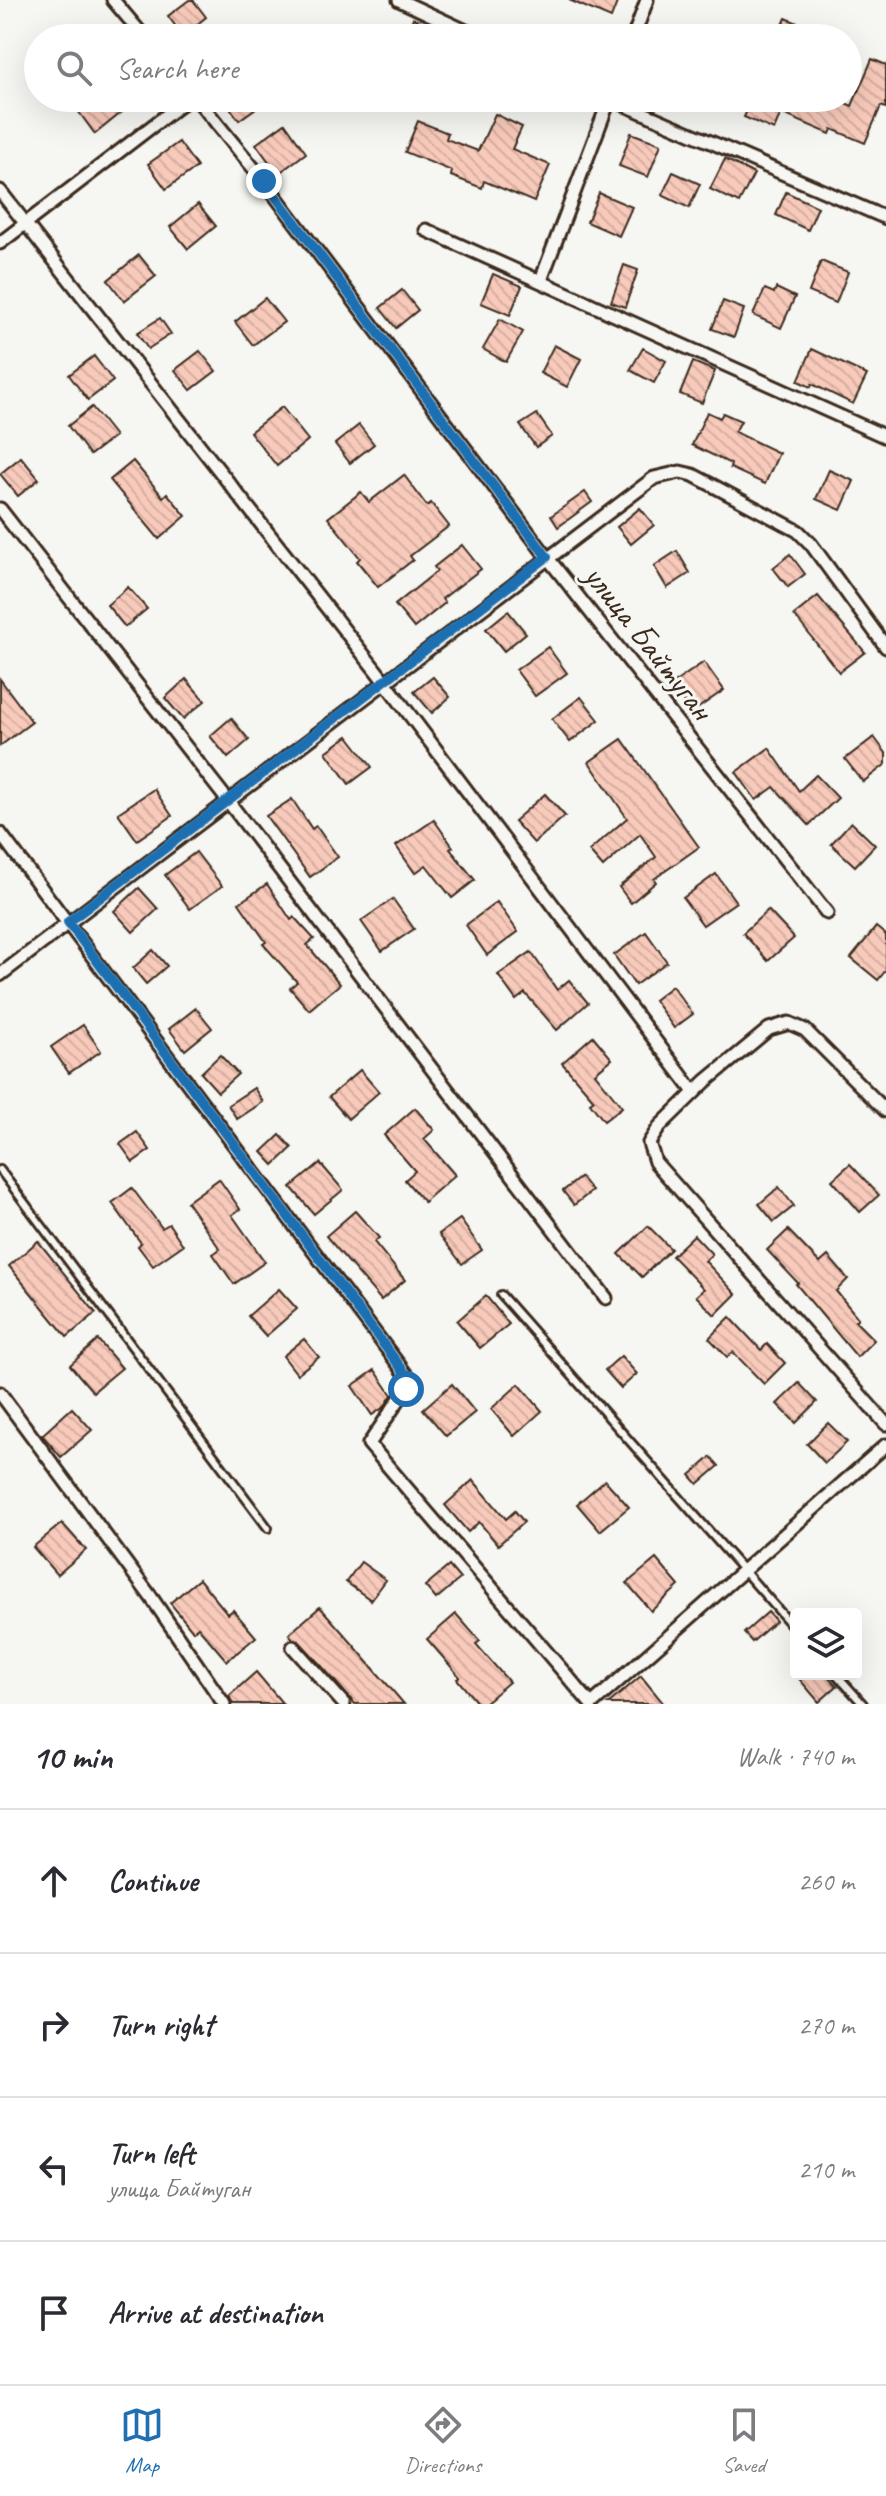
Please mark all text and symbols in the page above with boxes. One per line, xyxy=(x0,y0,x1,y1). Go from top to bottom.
search box xyxy=(24,24,862,112)
icon: search xyxy=(52,46,96,90)
text: Search here xyxy=(116,49,238,87)
route end xyxy=(246,163,282,199)
street label: улица Байтуган xyxy=(574,554,725,731)
route start xyxy=(388,1371,424,1407)
map controls xyxy=(790,1608,862,1680)
button: layers xyxy=(790,1608,862,1680)
text: 10 min xyxy=(32,1735,112,1778)
text: Walk · 740 m xyxy=(737,1740,854,1773)
icon: ahead xyxy=(32,1859,76,1903)
text: Continue xyxy=(108,1862,198,1900)
text: 260 m xyxy=(798,1865,854,1898)
icon: right xyxy=(32,2003,76,2047)
text: Turn right xyxy=(108,2006,213,2044)
text: 270 m xyxy=(798,2009,854,2042)
text: Turn left xyxy=(108,2134,195,2172)
icon: left xyxy=(32,2147,76,2191)
text: 210 m xyxy=(798,2153,854,2186)
text: улица Байтуган xyxy=(108,2172,250,2205)
icon: arrive xyxy=(32,2291,76,2335)
text: Arrive at destination xyxy=(108,2294,323,2332)
tab: Map xyxy=(120,2403,164,2479)
tab: Directions xyxy=(405,2403,481,2479)
tab: Saved xyxy=(722,2403,766,2479)

